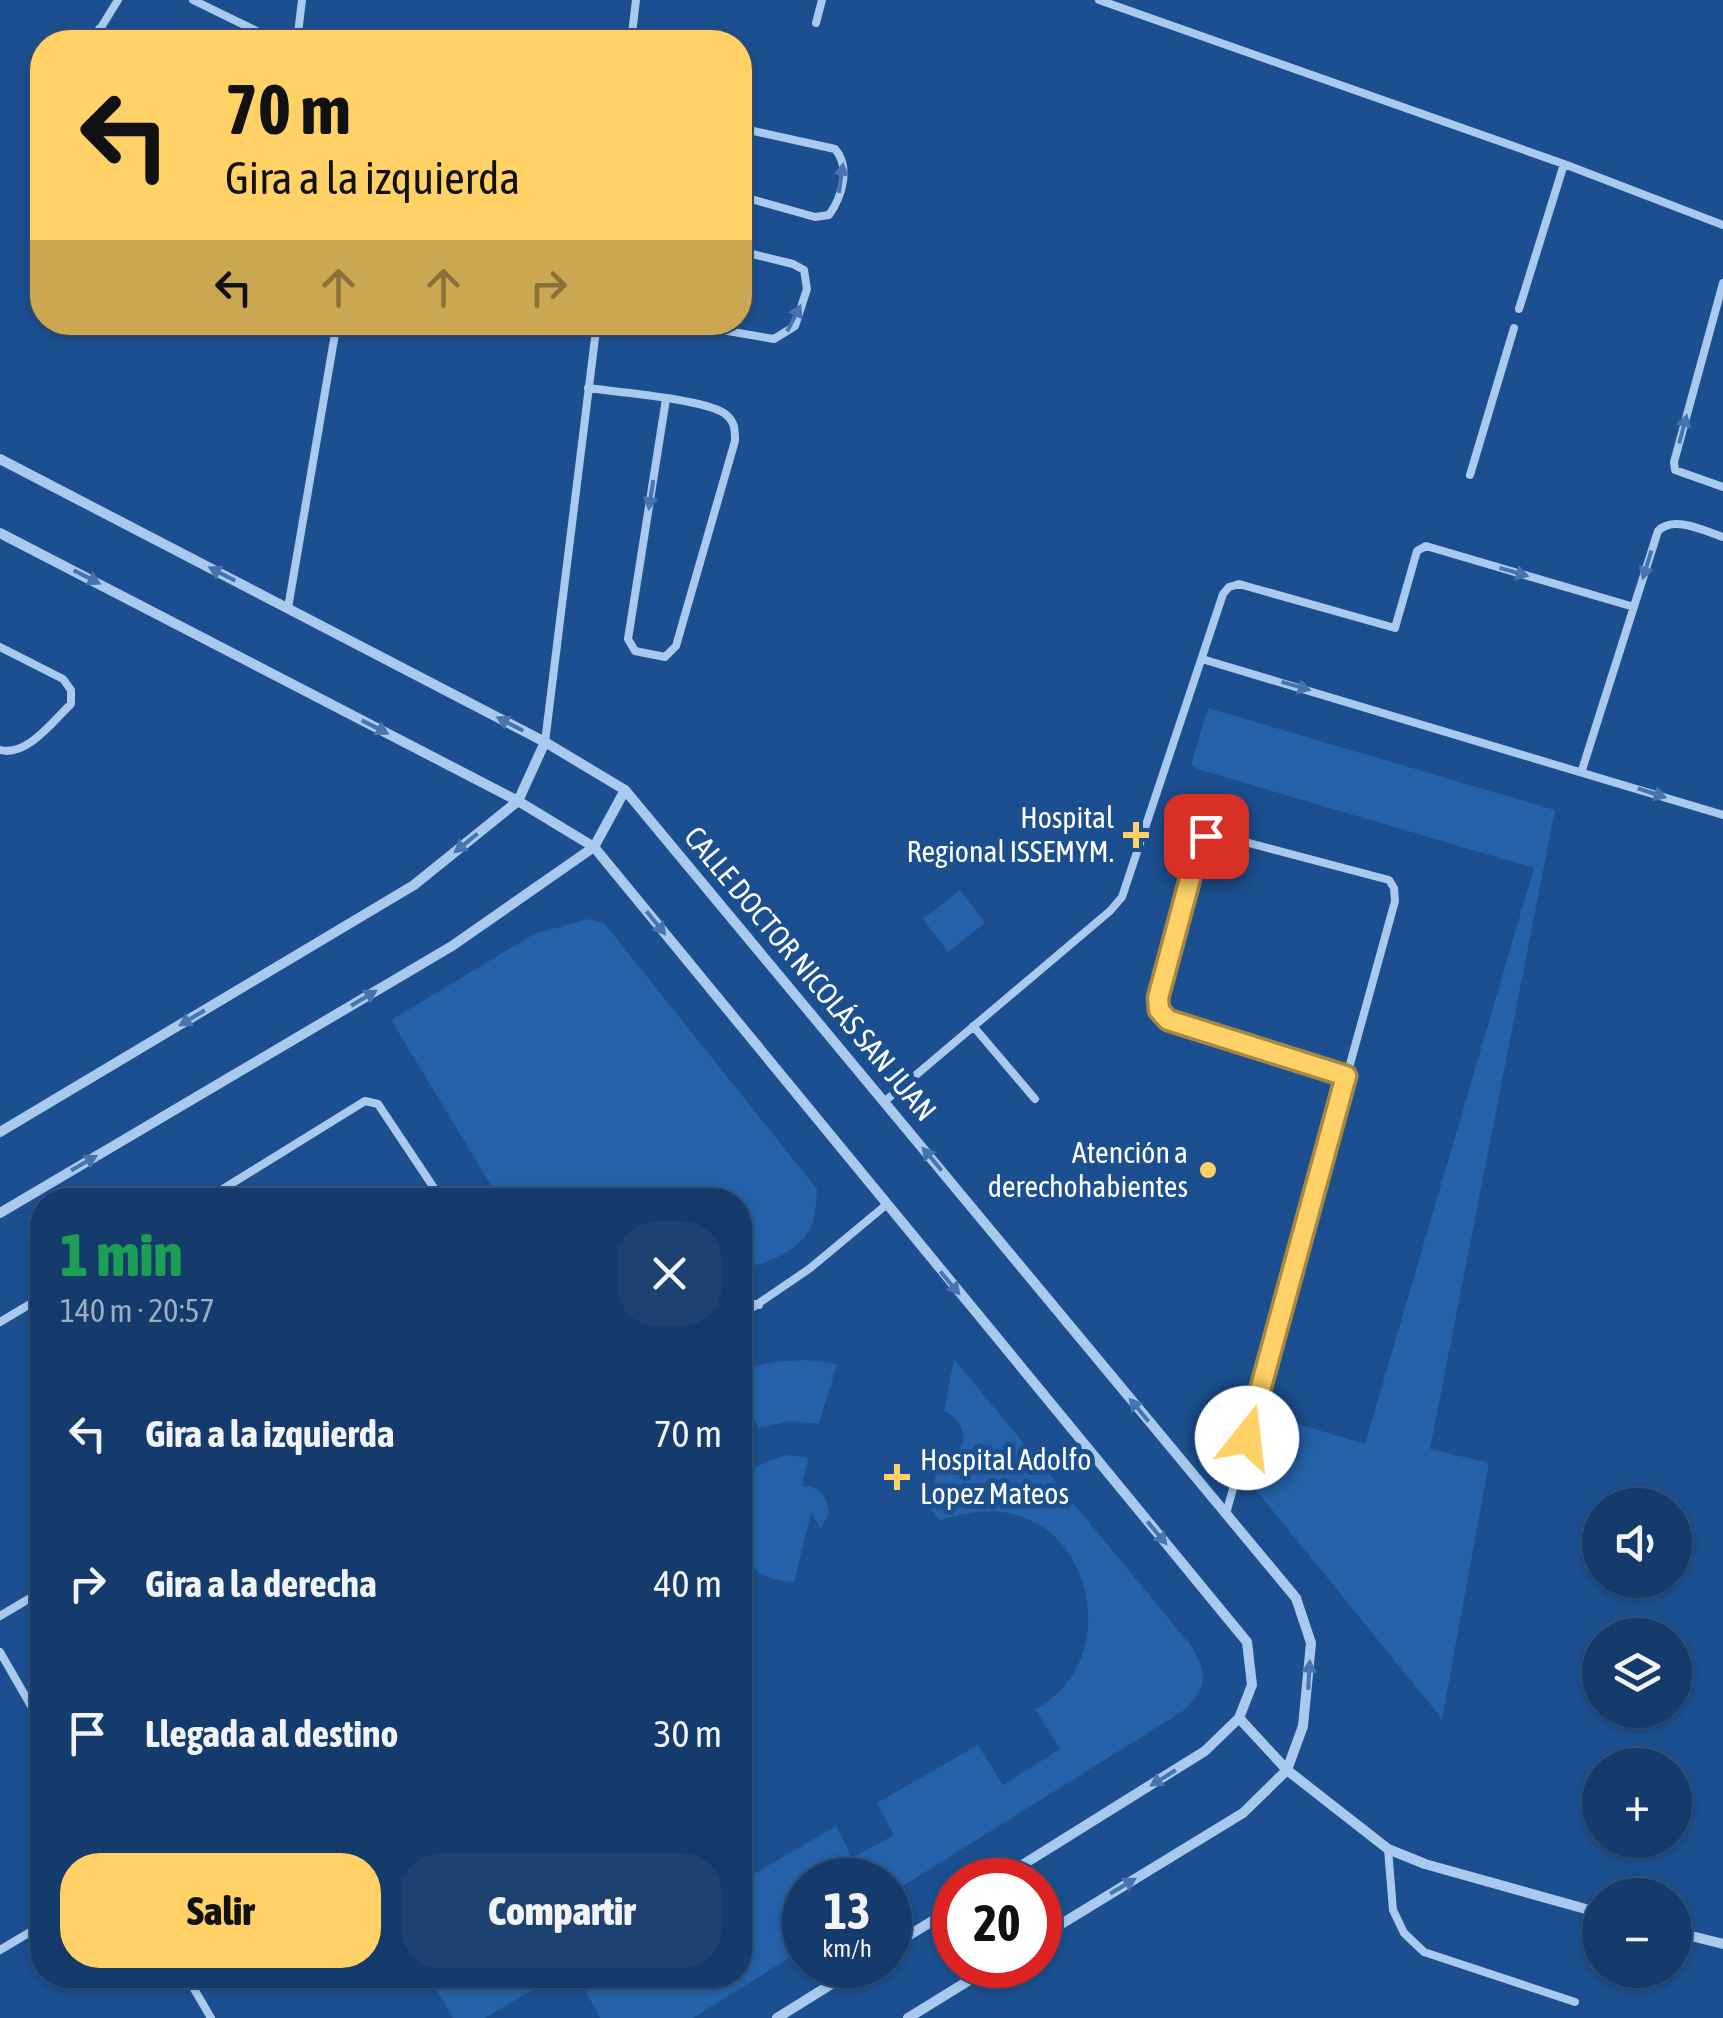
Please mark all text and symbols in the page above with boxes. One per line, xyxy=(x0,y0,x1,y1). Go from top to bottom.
text: 70 m xyxy=(225,69,351,149)
icon: left xyxy=(60,70,190,200)
text: Gira a la izquierda xyxy=(225,152,520,204)
one-way arrow xyxy=(833,162,849,193)
icon: left xyxy=(206,260,261,315)
icon: ahead xyxy=(311,260,366,315)
icon: ahead xyxy=(416,260,471,315)
icon: right xyxy=(521,260,576,315)
one-way arrow xyxy=(786,303,803,332)
one-way arrow xyxy=(1676,413,1691,444)
one-way arrow xyxy=(642,480,658,511)
one-way arrow xyxy=(1639,550,1654,580)
one-way arrow xyxy=(1500,565,1530,580)
one-way arrow xyxy=(208,566,237,583)
one-way arrow xyxy=(72,569,101,586)
one-way arrow xyxy=(1281,679,1312,694)
one-way arrow xyxy=(496,716,525,733)
one-way arrow xyxy=(361,718,390,735)
one-way arrow xyxy=(1638,786,1668,801)
pin xyxy=(1164,794,1249,879)
place label: Hospital Regional ISSEMYM. xyxy=(906,800,1114,868)
icon: arrive xyxy=(1179,809,1234,864)
street label: CALLE DOCTOR NICOLÁS SAN JUAN xyxy=(678,820,944,1127)
marker: Hospital Regional ISSEMYM. xyxy=(1123,822,1149,848)
one-way arrow xyxy=(453,832,478,853)
one-way arrow xyxy=(645,910,666,935)
one-way arrow xyxy=(350,990,378,1007)
one-way arrow xyxy=(178,1009,206,1026)
place label: Atención a derechohabientes xyxy=(988,1135,1188,1203)
one-way arrow xyxy=(921,1147,943,1172)
one-way arrow xyxy=(70,1155,98,1172)
marker: Atención a derechohabientes xyxy=(1197,1159,1219,1181)
text: 1 min xyxy=(60,1220,183,1289)
button: close xyxy=(617,1221,722,1326)
one-way arrow xyxy=(939,1270,960,1295)
text: 140 m · 20:57 xyxy=(60,1292,215,1329)
position arrow xyxy=(1195,1386,1299,1490)
one-way arrow xyxy=(1129,1397,1150,1422)
icon: left xyxy=(60,1406,115,1461)
text: Gira a la izquierda xyxy=(145,1412,394,1455)
text: 70 m xyxy=(654,1412,722,1455)
place label: Hospital Adolfo Lopez Mateos xyxy=(920,1442,1091,1510)
marker: Hospital Adolfo Lopez Mateos xyxy=(884,1464,910,1490)
map controls xyxy=(1582,1488,1692,1988)
button: sound xyxy=(1582,1488,1692,1598)
one-way arrow xyxy=(1146,1521,1167,1546)
icon: right xyxy=(60,1556,115,1611)
text: Gira a la derecha xyxy=(145,1562,377,1605)
text: 40 m xyxy=(654,1562,722,1605)
button: layers xyxy=(1582,1618,1692,1728)
one-way arrow xyxy=(1302,1659,1318,1691)
icon: arrive xyxy=(60,1706,115,1761)
text: Llegada al destino xyxy=(145,1712,398,1755)
text: 30 m xyxy=(654,1712,722,1755)
button: + xyxy=(1582,1748,1692,1858)
one-way arrow xyxy=(1149,1768,1177,1786)
button: Salir xyxy=(60,1853,381,1968)
button: Compartir xyxy=(401,1853,722,1968)
speed limit sign: 20 xyxy=(932,1858,1062,1988)
one-way arrow xyxy=(1109,1878,1137,1895)
button: − xyxy=(1582,1878,1692,1988)
text: 13 xyxy=(823,1882,870,1940)
text: km/h xyxy=(822,1934,872,1962)

